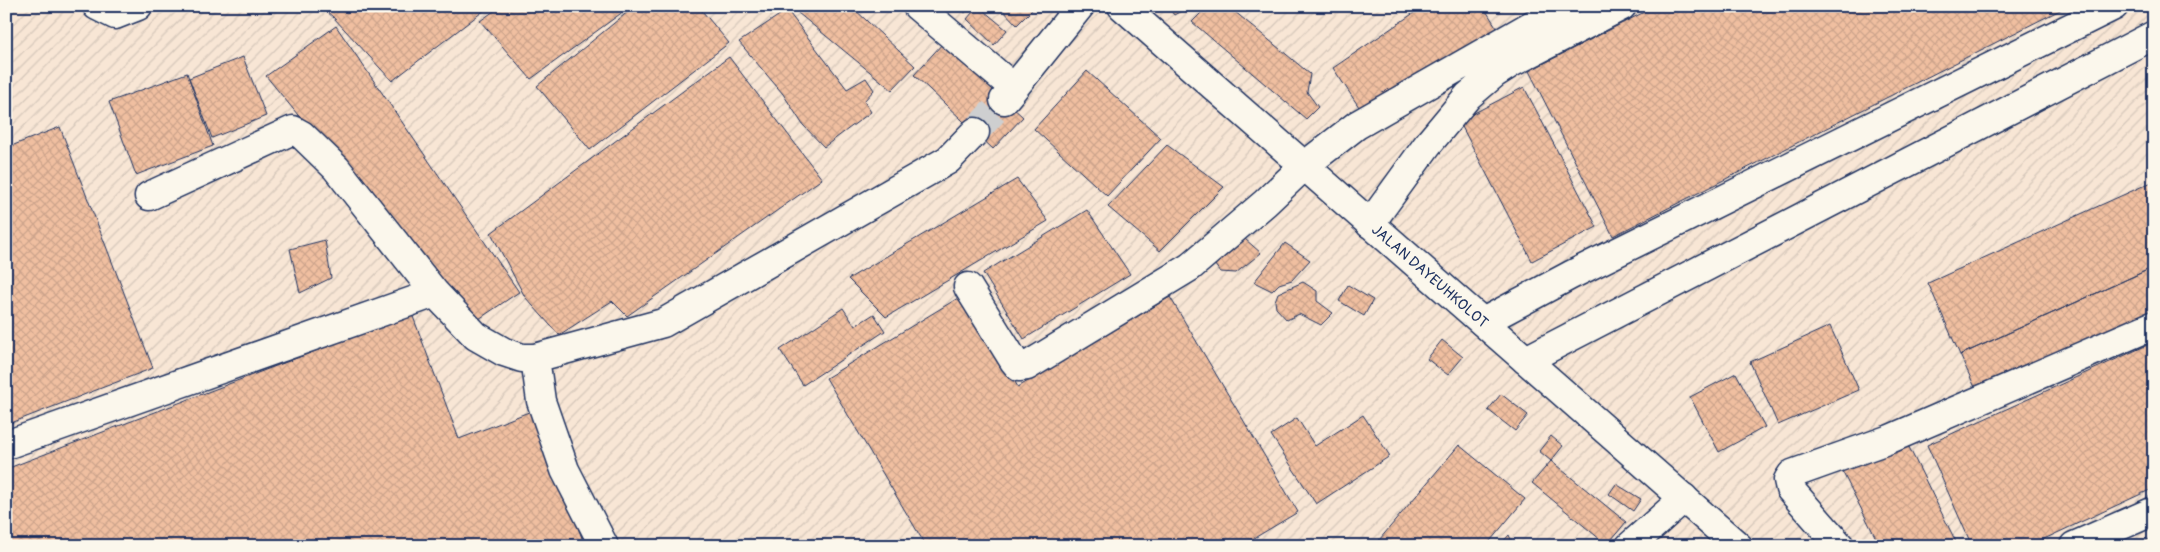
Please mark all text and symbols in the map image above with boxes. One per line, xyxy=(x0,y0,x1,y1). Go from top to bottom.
street label: JALAN DAYEUHKOLOT xyxy=(1367,221,1492,332)

